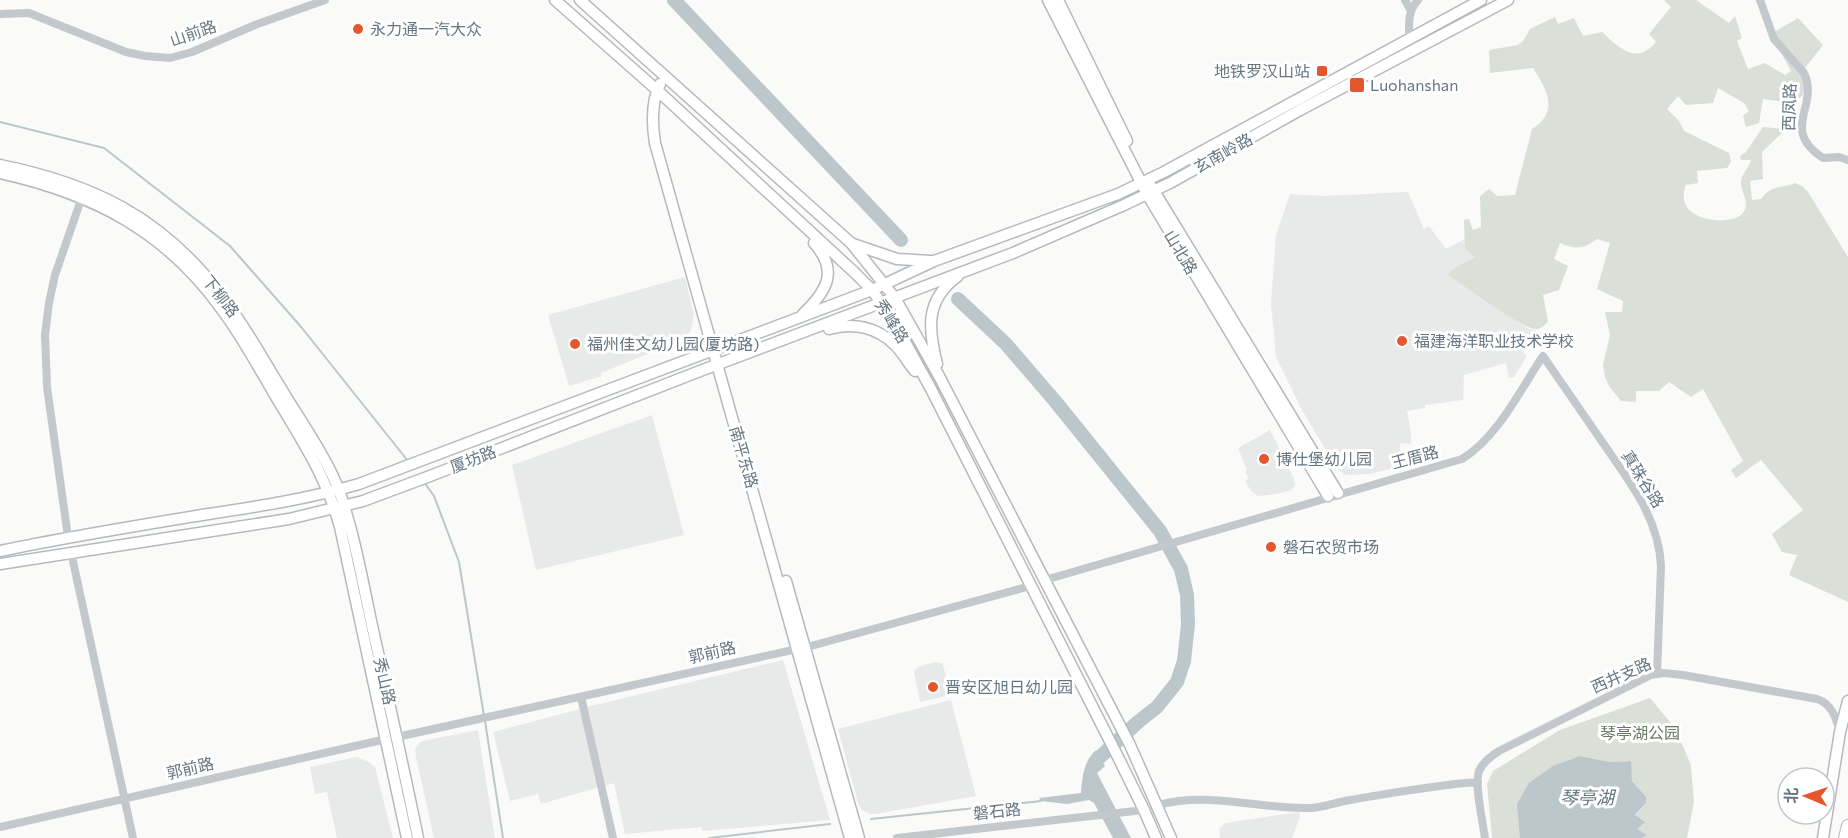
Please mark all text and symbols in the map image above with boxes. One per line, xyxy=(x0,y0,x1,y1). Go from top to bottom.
street label: 山前路 xyxy=(167,16,219,49)
place label: 永力通一汽大众 xyxy=(370,19,482,38)
marker: 永力通一汽大众 xyxy=(351,22,365,36)
place label: 地铁罗汉山站 xyxy=(1214,61,1310,80)
marker: 地铁罗汉山站 xyxy=(1315,64,1329,78)
place label: Luohanshan xyxy=(1370,75,1458,94)
marker: Luohanshan xyxy=(1348,76,1366,94)
street label: 西凤路 xyxy=(1778,83,1799,131)
street label: 玄南岭路 xyxy=(1190,129,1255,176)
street label: 山北路 xyxy=(1161,226,1202,277)
street label: 下柳路 xyxy=(199,271,244,320)
street label: 秀峰路 xyxy=(872,295,913,346)
place label: 福建海洋职业技术学校 xyxy=(1414,331,1574,350)
place label: 福州佳文幼儿园(厦坊路) xyxy=(587,334,759,353)
marker: 福建海洋职业技术学校 xyxy=(1395,334,1409,348)
marker: 福州佳文幼儿园(厦坊路) xyxy=(568,337,582,351)
street label: 南平东路 xyxy=(727,423,762,490)
street label: 厦坊路 xyxy=(447,441,499,476)
street label: 王厝路 xyxy=(1389,441,1441,472)
street label: 真珠谷路 xyxy=(1618,447,1668,511)
place label: 博仕堡幼儿园 xyxy=(1276,449,1372,468)
marker: 博仕堡幼儿园 xyxy=(1257,452,1271,466)
place label: 磐石农贸市场 xyxy=(1283,537,1379,556)
marker: 磐石农贸市场 xyxy=(1264,540,1278,554)
street label: 郭前路 xyxy=(686,637,737,666)
street label: 西井支路 xyxy=(1588,653,1654,696)
street label: 秀山路 xyxy=(371,655,400,706)
place label: 晋安区旭日幼儿园 xyxy=(945,677,1073,696)
marker: 晋安区旭日幼儿园 xyxy=(926,680,940,694)
park label: 琴亭湖公园 xyxy=(1600,723,1680,742)
street label: 郭前路 xyxy=(164,753,215,782)
north arrow xyxy=(1776,766,1836,826)
water label: 琴亭湖 xyxy=(1560,786,1617,808)
text: 北 xyxy=(1781,787,1800,804)
street label: 磐石路 xyxy=(972,799,1022,822)

